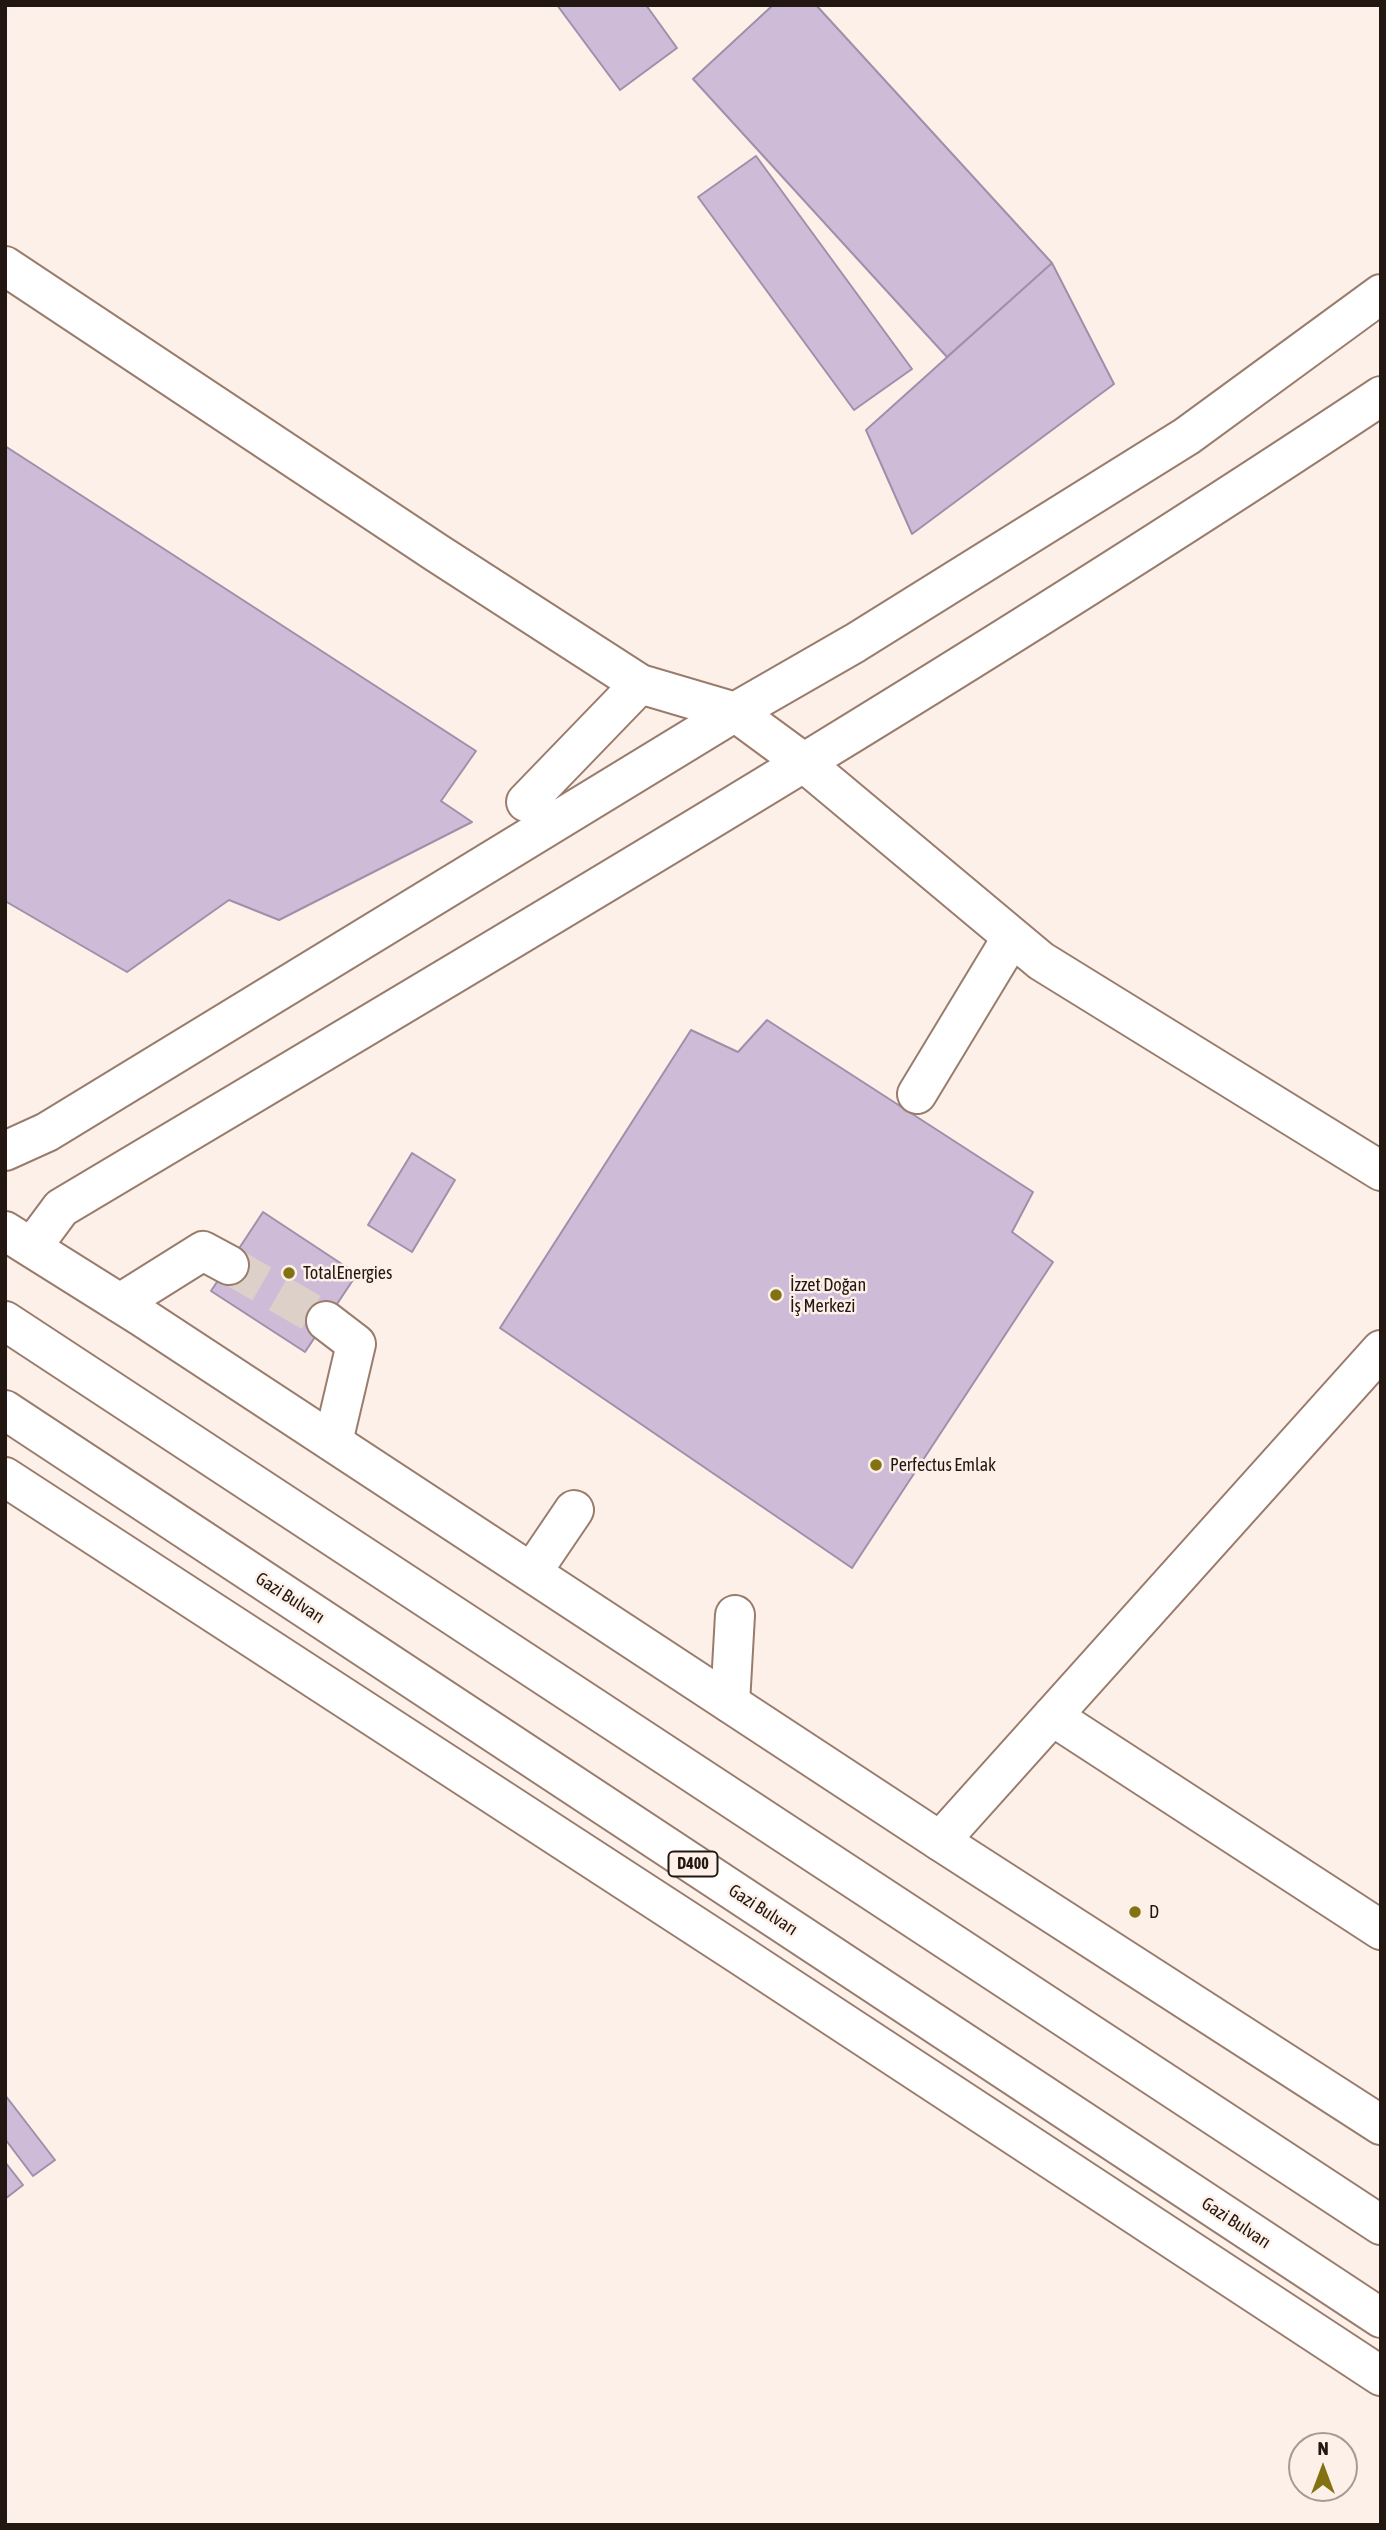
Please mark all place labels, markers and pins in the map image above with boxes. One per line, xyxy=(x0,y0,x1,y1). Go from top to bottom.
place label: TotalEnergies xyxy=(303,1262,392,1284)
marker: TotalEnergies xyxy=(281,1265,297,1281)
place label: İzzet Doğan İş Merkezi xyxy=(790,1274,866,1316)
marker: İzzet Doğan İş Merkezi xyxy=(768,1287,784,1303)
place label: Perfectus Emlak xyxy=(890,1454,996,1476)
marker: Perfectus Emlak xyxy=(868,1457,884,1473)
place label: D xyxy=(1149,1901,1159,1923)
marker: D xyxy=(1127,1904,1143,1920)

